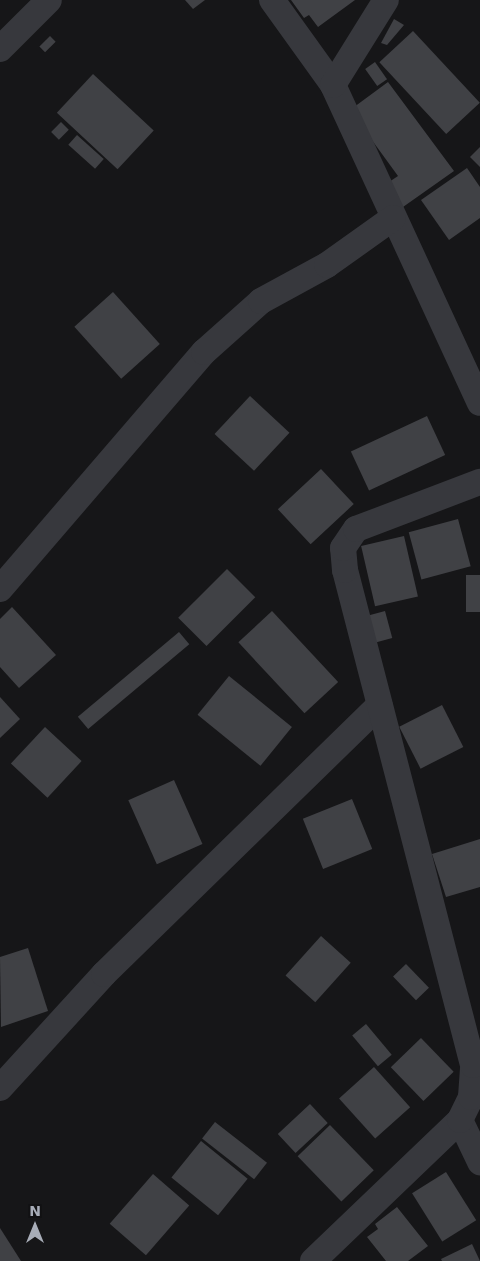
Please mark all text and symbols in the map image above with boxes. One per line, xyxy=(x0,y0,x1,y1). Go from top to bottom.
north arrow xyxy=(10,1201,60,1251)
text: N xyxy=(29,1203,41,1219)

